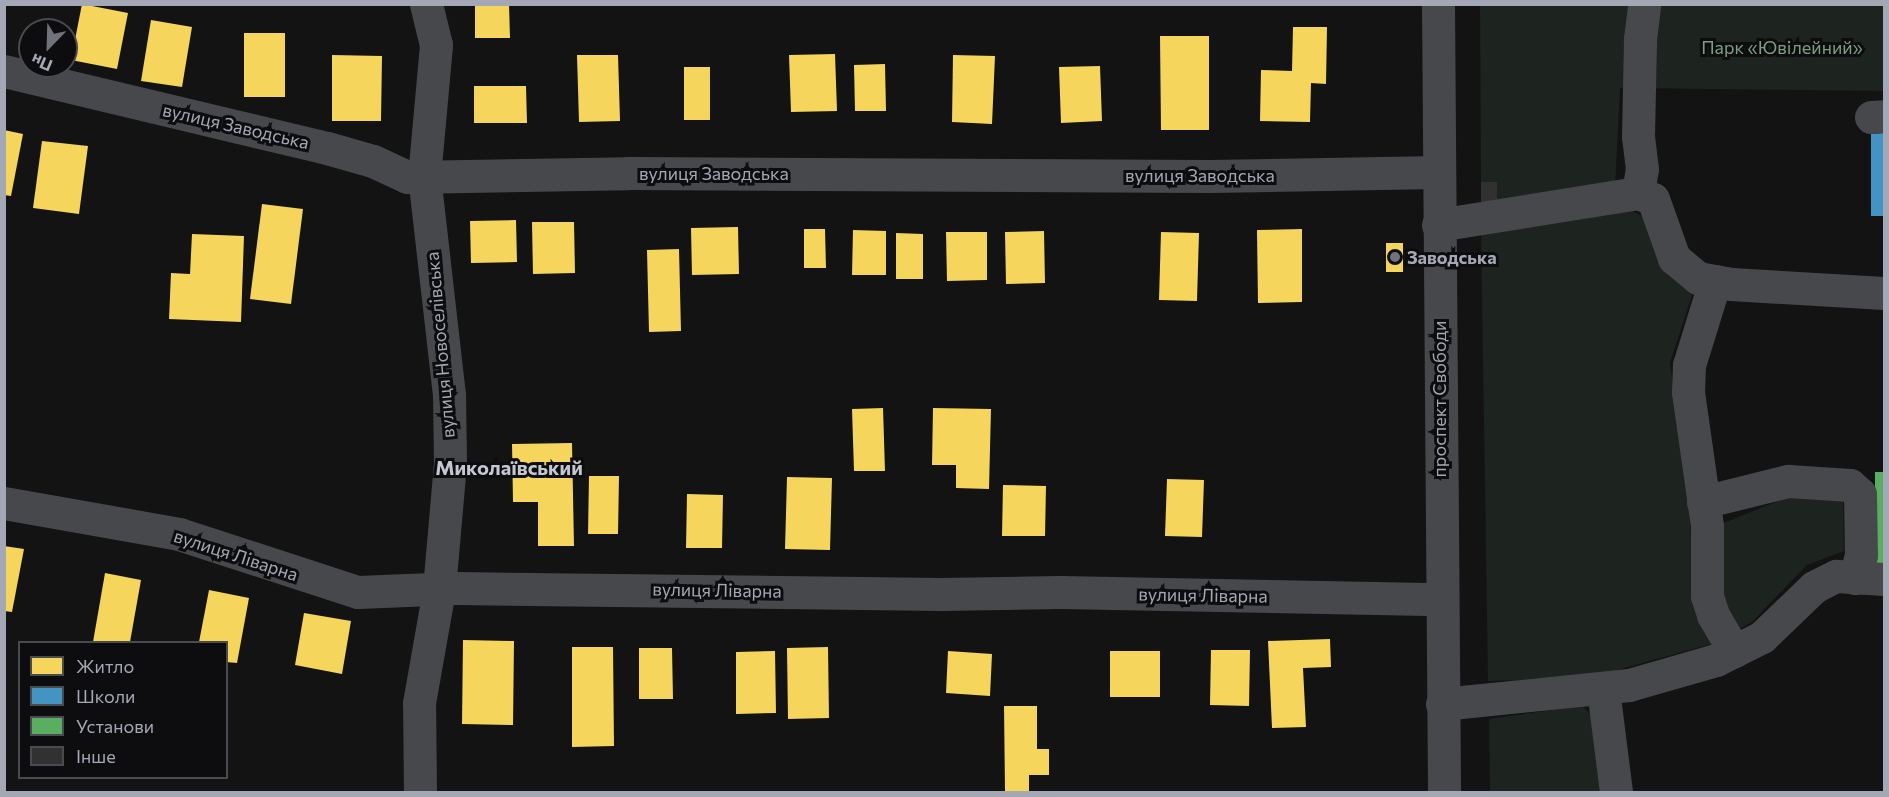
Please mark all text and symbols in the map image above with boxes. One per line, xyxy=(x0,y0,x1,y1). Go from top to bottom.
north arrow xyxy=(18,18,78,78)
park label: Парк «Ювілейний» xyxy=(1701,36,1863,58)
text: Пн xyxy=(28,50,55,76)
street label: вулиця Заводська xyxy=(161,99,311,153)
street label: вулиця Заводська xyxy=(639,162,789,184)
street label: вулиця Заводська xyxy=(1125,164,1275,186)
place label: Заводська xyxy=(1407,246,1497,268)
marker: Заводська xyxy=(1388,250,1402,264)
street label: вулиця Новоселівська xyxy=(421,251,459,439)
street label: проспект Свободи xyxy=(1428,321,1450,477)
district label: Миколаївський xyxy=(435,455,583,479)
street label: вулиця Ліварна xyxy=(171,525,301,585)
street label: вулиця Ліварна xyxy=(652,578,782,602)
street label: вулиця Ліварна xyxy=(1138,583,1268,607)
legend xyxy=(18,641,228,779)
text: Житло xyxy=(76,655,134,677)
text: Школи xyxy=(76,685,135,707)
text: Установи xyxy=(76,715,154,737)
text: Інше xyxy=(76,745,116,767)

